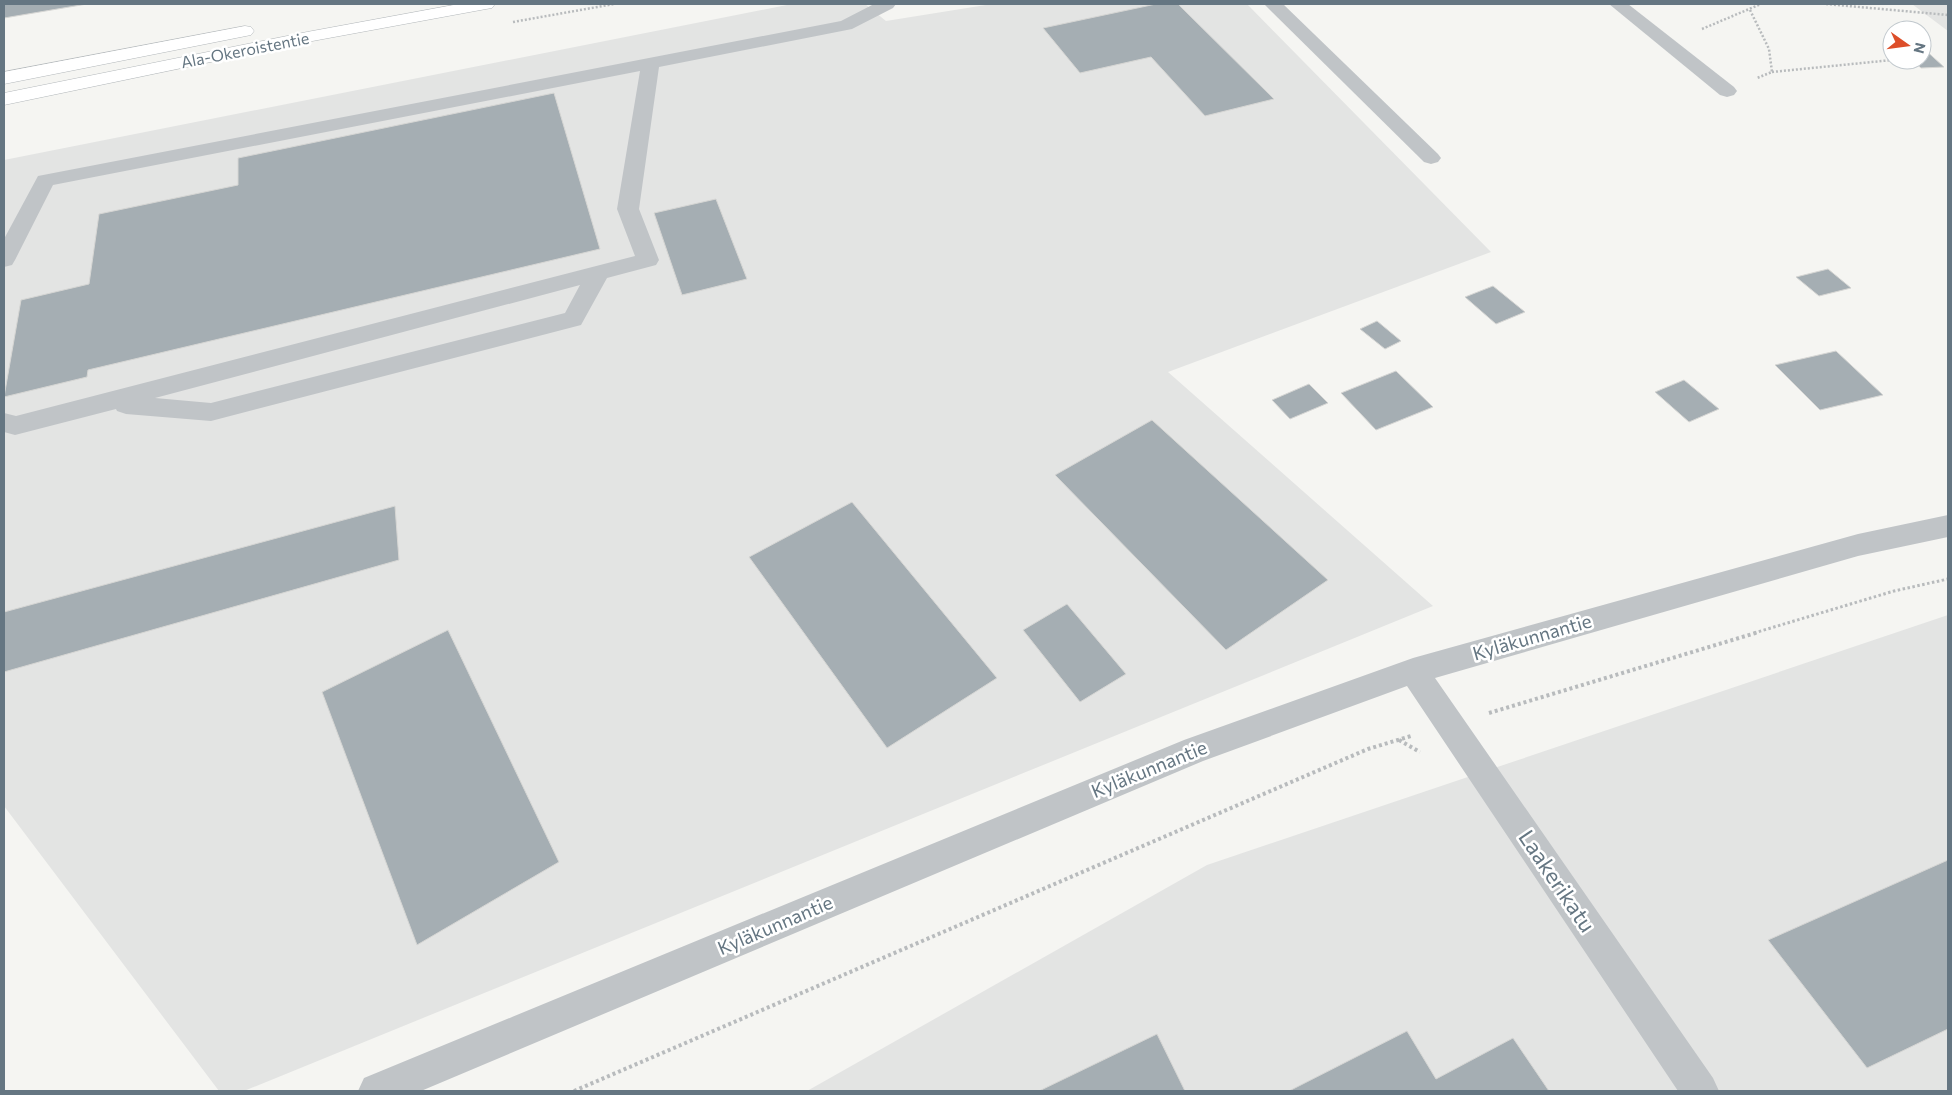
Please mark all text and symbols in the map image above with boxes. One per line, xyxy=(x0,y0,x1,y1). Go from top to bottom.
north arrow xyxy=(1882,20,1932,70)
street label: Ala-Okeroistentie xyxy=(179,28,311,71)
text: N xyxy=(1911,41,1930,55)
street label: Kyläkunnantie xyxy=(1470,609,1594,665)
street label: Kyläkunnantie xyxy=(1088,735,1210,802)
street label: Laakerikatu xyxy=(1513,824,1602,937)
street label: Kyläkunnantie xyxy=(714,890,836,959)

